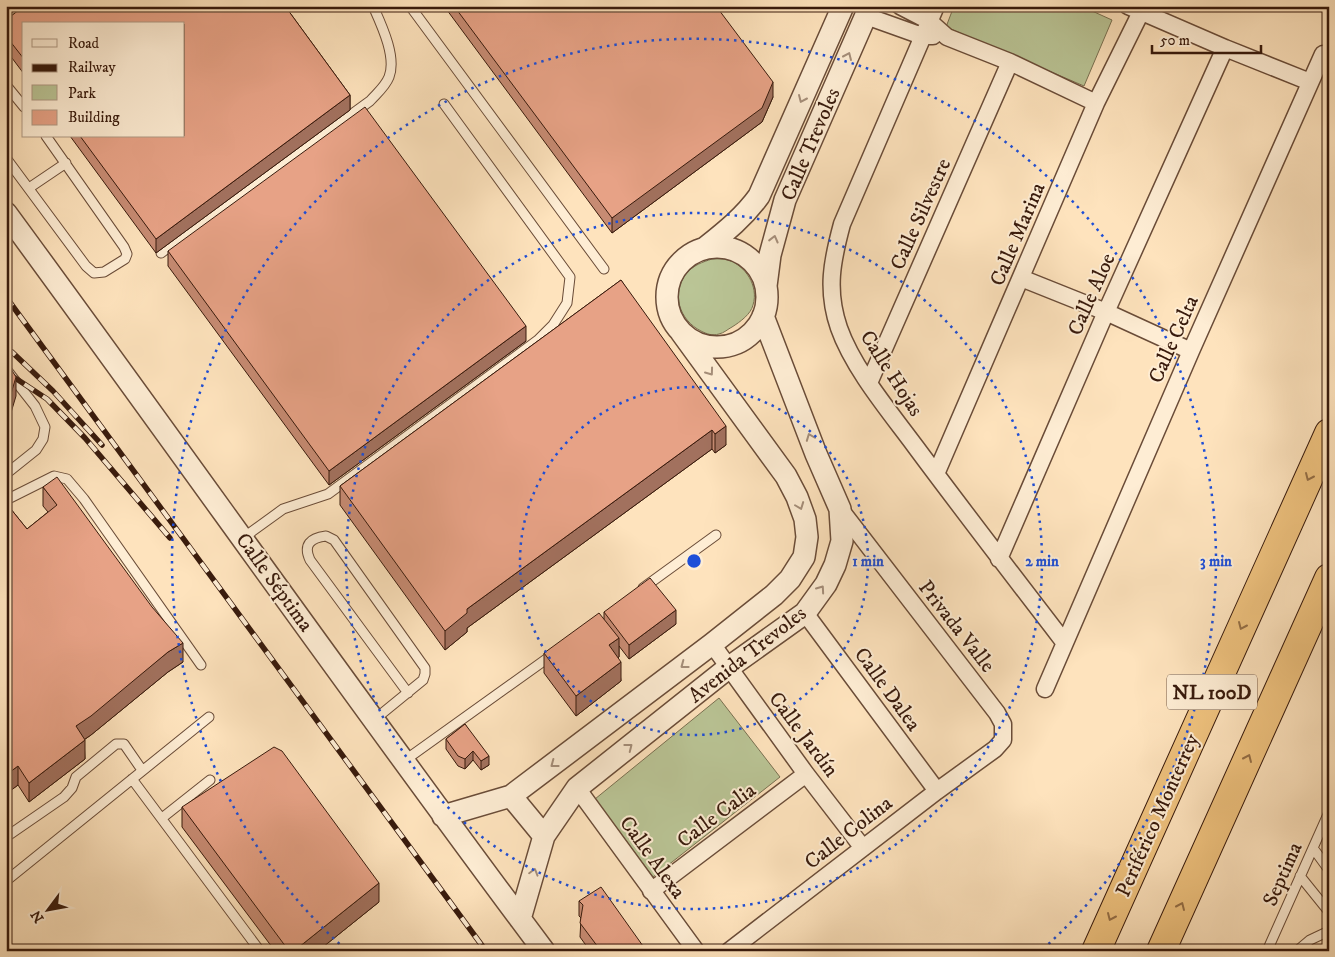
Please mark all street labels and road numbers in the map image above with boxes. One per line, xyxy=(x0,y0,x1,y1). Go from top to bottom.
street label: Calle Trevoles xyxy=(775,84,846,205)
street label: Calle Silvestre xyxy=(885,154,957,274)
street label: Calle Marina xyxy=(984,179,1051,290)
street label: Calle Aloe xyxy=(1062,249,1122,339)
street label: Calle Celta xyxy=(1143,292,1205,387)
street label: Calle Hojas xyxy=(854,326,929,421)
street label: Calle Séptima xyxy=(230,528,319,637)
street label: Privada Valle xyxy=(912,575,1000,678)
street label: Avenida Trevoles xyxy=(683,601,812,709)
street label: Calle Dalea xyxy=(848,643,926,737)
road number: NL 100D xyxy=(1167,674,1257,710)
street label: Calle Jardín xyxy=(763,687,844,782)
street label: Periférico Monterrey xyxy=(1110,729,1206,901)
street label: Calle Calia xyxy=(672,778,761,854)
street label: Calle Colina xyxy=(800,790,898,875)
street label: Calle Alexa xyxy=(613,811,691,904)
street label: Septima xyxy=(1257,838,1308,910)

